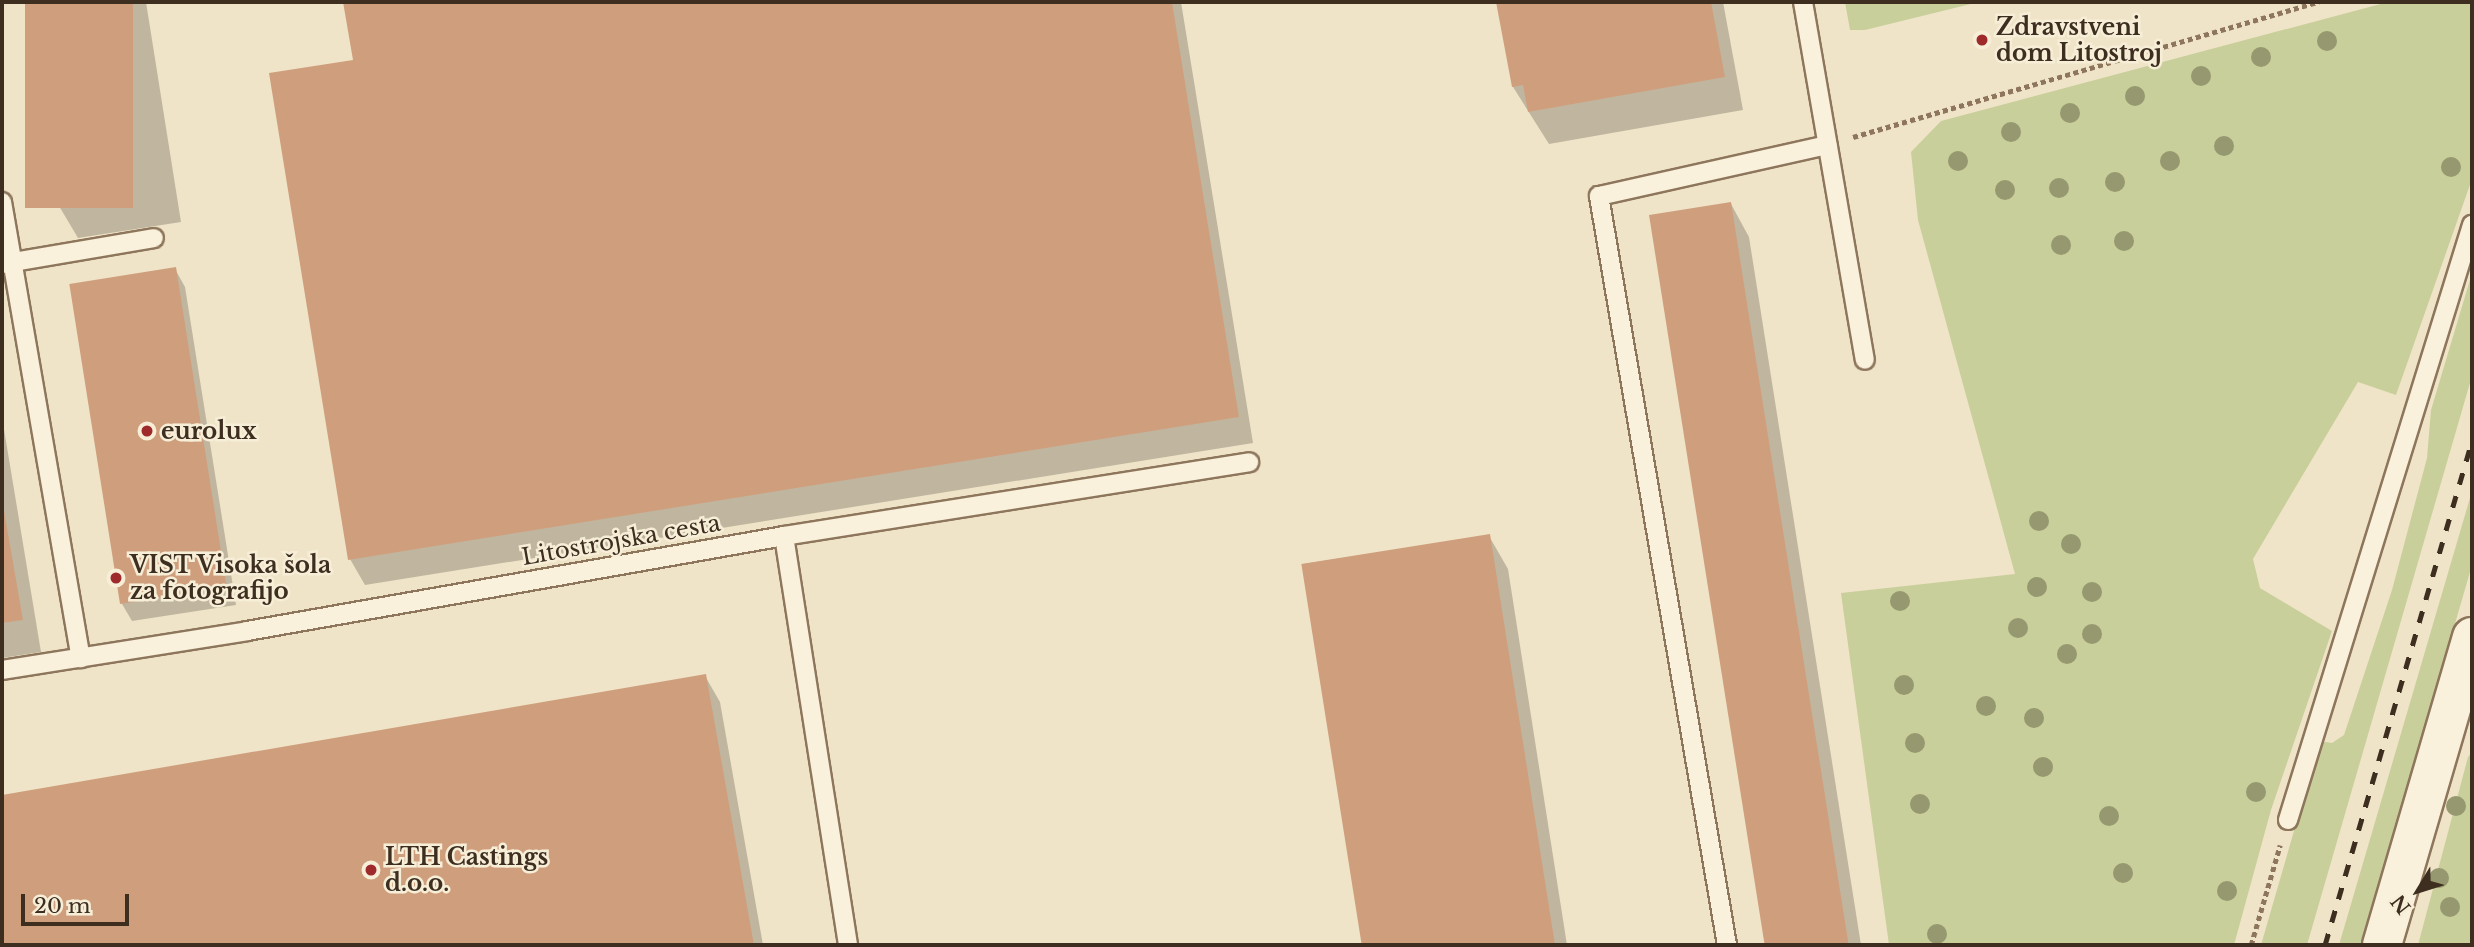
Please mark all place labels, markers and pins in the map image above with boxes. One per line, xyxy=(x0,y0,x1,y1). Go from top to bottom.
place label: Zdravstveni dom Litostroj xyxy=(1996,13,2162,67)
marker: Zdravstveni dom Litostroj xyxy=(1974,32,1990,48)
place label: eurolux xyxy=(161,417,257,445)
marker: eurolux xyxy=(139,423,155,439)
place label: VIST Visoka šola za fotografijo xyxy=(130,551,333,605)
marker: VIST Visoka šola za fotografijo xyxy=(108,570,124,586)
place label: LTH Castings d.o.o. xyxy=(385,843,548,897)
marker: LTH Castings d.o.o. xyxy=(363,862,379,878)

